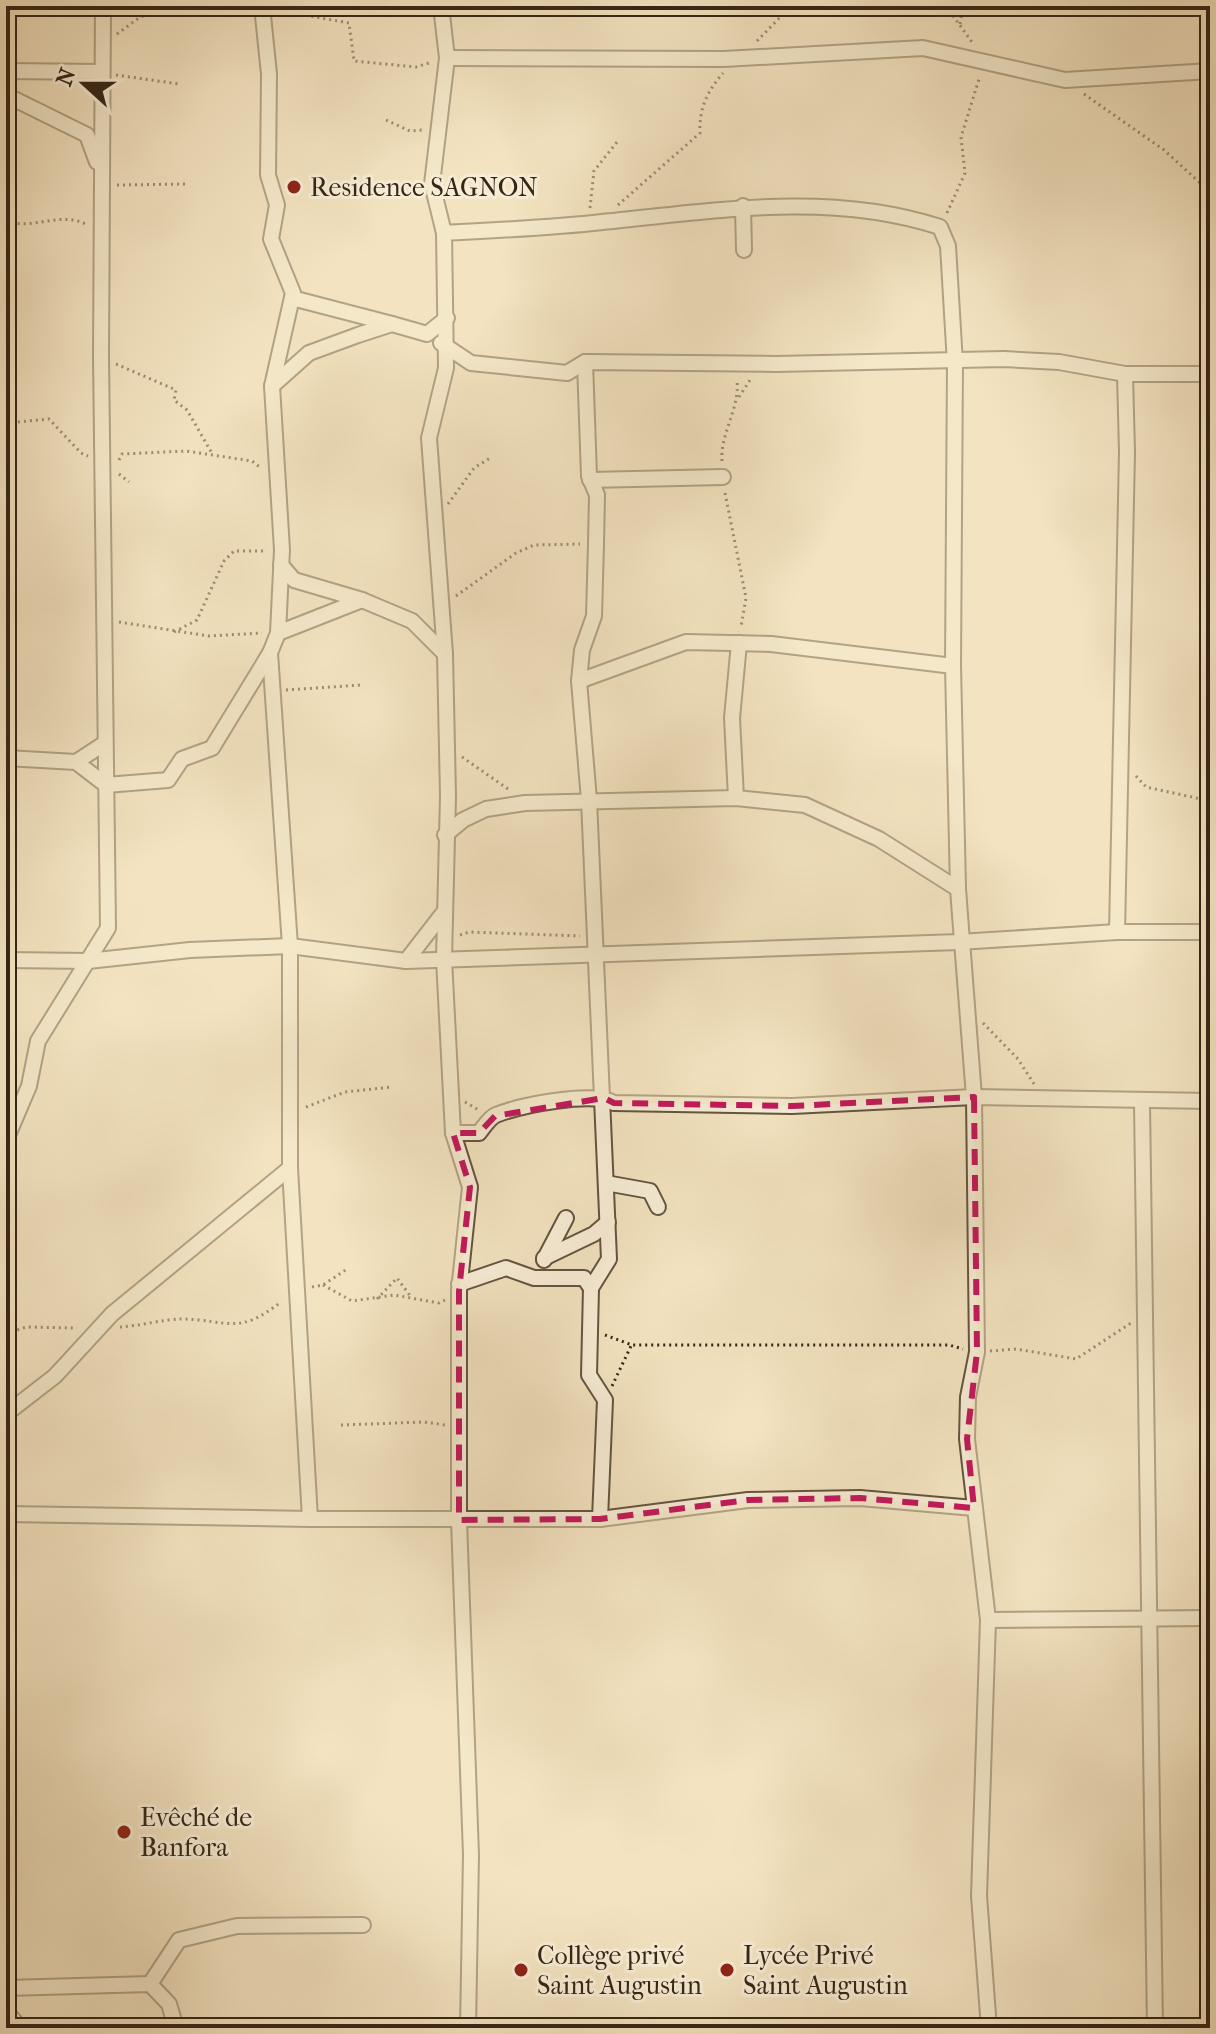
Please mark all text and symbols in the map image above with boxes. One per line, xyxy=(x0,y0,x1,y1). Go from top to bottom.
north arrow xyxy=(44,44,124,124)
text: N xyxy=(51,64,81,90)
place label: Residence SAGNON xyxy=(310,172,538,203)
marker: Residence SAGNON xyxy=(285,178,303,196)
place label: Evêché de Banfora xyxy=(140,1802,252,1863)
marker: Evêché de Banfora xyxy=(115,1823,133,1841)
place label: Collège privé Saint Augustin xyxy=(537,1940,702,2001)
place label: Lycée Privé Saint Augustin xyxy=(743,1940,908,2001)
marker: Collège privé Saint Augustin xyxy=(512,1961,530,1979)
marker: Lycée Privé Saint Augustin xyxy=(718,1961,736,1979)

